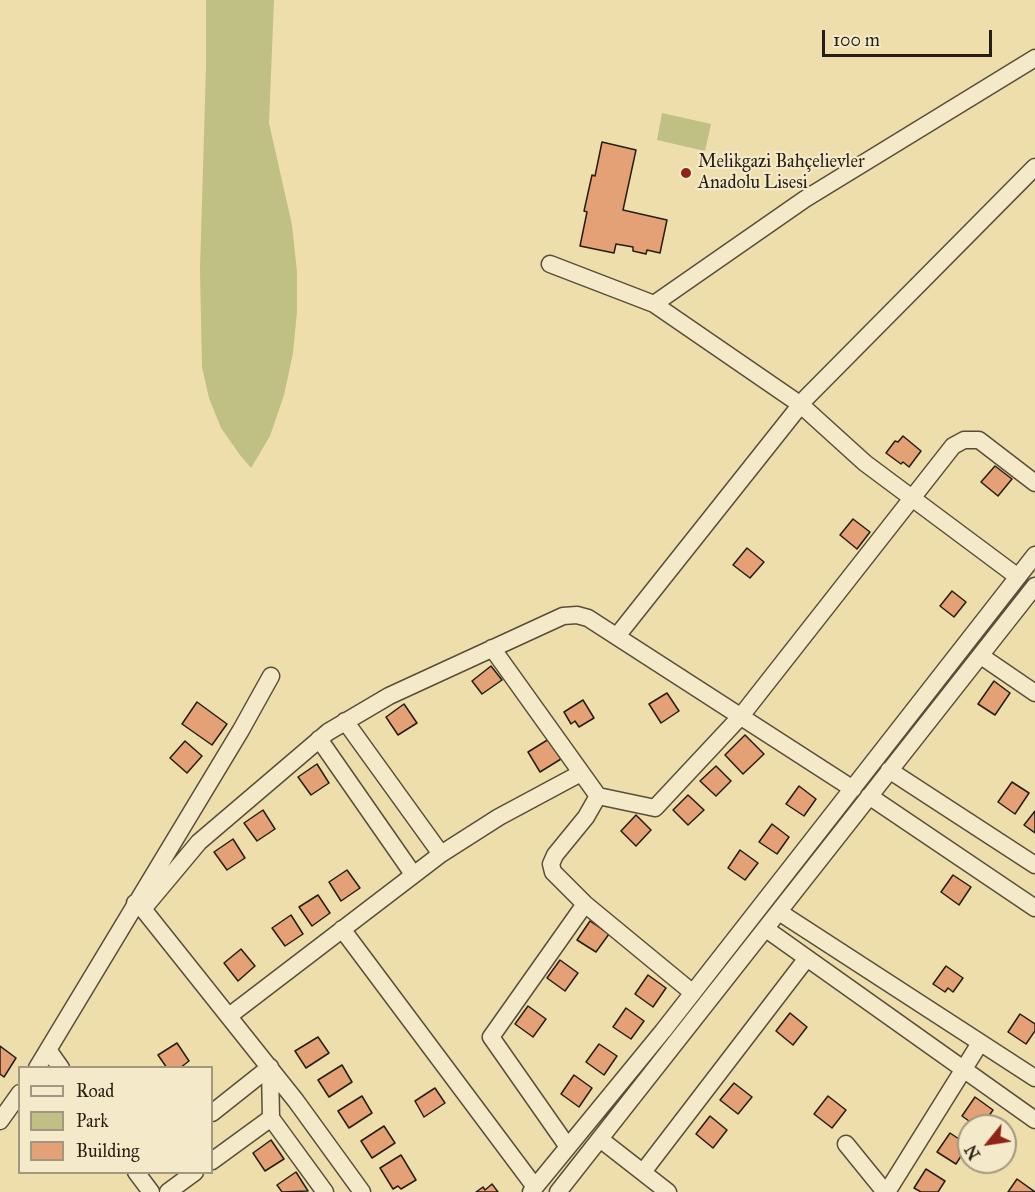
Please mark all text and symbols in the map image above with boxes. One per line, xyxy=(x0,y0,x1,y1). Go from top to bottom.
scale bar xyxy=(825,18,994,56)
text: 100 m xyxy=(833,29,880,51)
place label: Melikgazi Bahçelievler Anadolu Lisesi xyxy=(698,152,865,195)
marker: Melikgazi Bahçelievler Anadolu Lisesi xyxy=(679,166,693,180)
legend xyxy=(18,1066,213,1174)
text: Road xyxy=(76,1080,114,1102)
text: Park xyxy=(76,1110,109,1132)
north arrow xyxy=(957,1114,1017,1174)
text: Building xyxy=(76,1140,139,1162)
text: N xyxy=(961,1142,984,1163)

